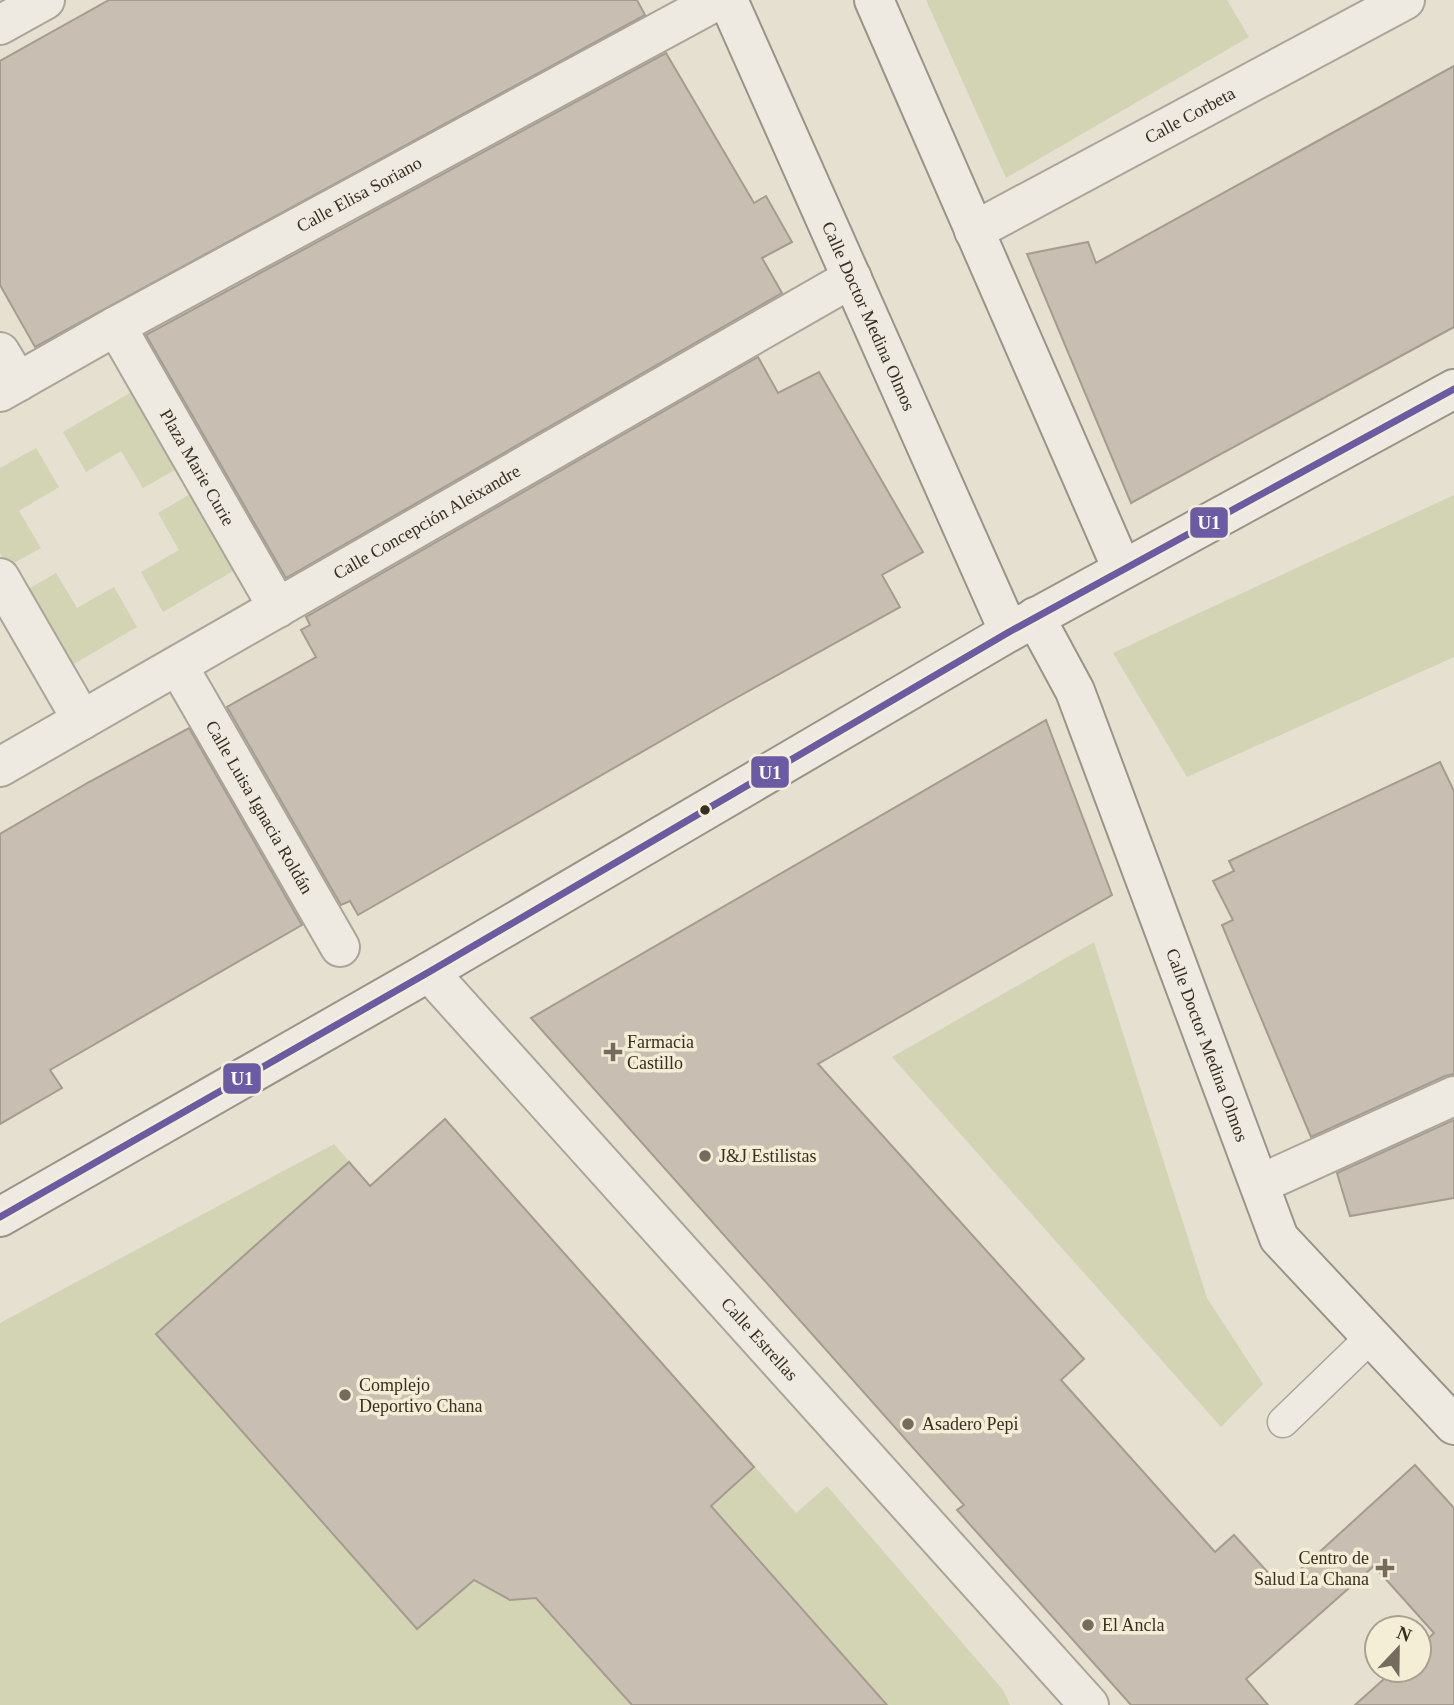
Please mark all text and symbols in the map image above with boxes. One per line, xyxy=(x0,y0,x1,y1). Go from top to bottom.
street label: Calle Corbeta xyxy=(1141,83,1239,148)
street label: Calle Elisa Soriano xyxy=(293,152,425,236)
street label: Calle Doctor Medina Olmos xyxy=(818,219,919,414)
street label: Plaza Marie Curie xyxy=(156,406,239,529)
street label: Calle Concepción Aleixandre xyxy=(330,461,524,584)
line badge: U1 xyxy=(1189,506,1229,539)
text: U1 xyxy=(1197,512,1221,533)
street label: Calle Luisa Ignacia Roldán xyxy=(202,717,317,897)
line badge: U1 xyxy=(750,755,790,789)
text: U1 xyxy=(758,762,782,783)
unlabelled marker xyxy=(698,803,712,817)
street label: Calle Doctor Medina Olmos xyxy=(1162,946,1252,1144)
place label: Farmacia Castillo xyxy=(627,1032,694,1073)
marker: Farmacia Castillo xyxy=(605,1044,621,1060)
line badge: U1 xyxy=(222,1062,262,1095)
text: U1 xyxy=(230,1068,254,1089)
place label: J&J Estilistas xyxy=(719,1146,817,1166)
marker: J&J Estilistas xyxy=(697,1148,713,1164)
street label: Calle Estrellas xyxy=(717,1294,802,1385)
place label: Complejo Deportivo Chana xyxy=(359,1375,482,1416)
marker: Complejo Deportivo Chana xyxy=(337,1387,353,1403)
place label: Asadero Pepi xyxy=(922,1414,1018,1434)
marker: Asadero Pepi xyxy=(900,1416,916,1432)
place label: Centro de Salud La Chana xyxy=(1254,1548,1369,1589)
marker: Centro de Salud La Chana xyxy=(1375,1558,1395,1578)
north arrow xyxy=(1363,1614,1433,1684)
place label: El Ancla xyxy=(1102,1615,1164,1635)
marker: El Ancla xyxy=(1080,1617,1096,1633)
text: N xyxy=(1394,1621,1415,1646)

